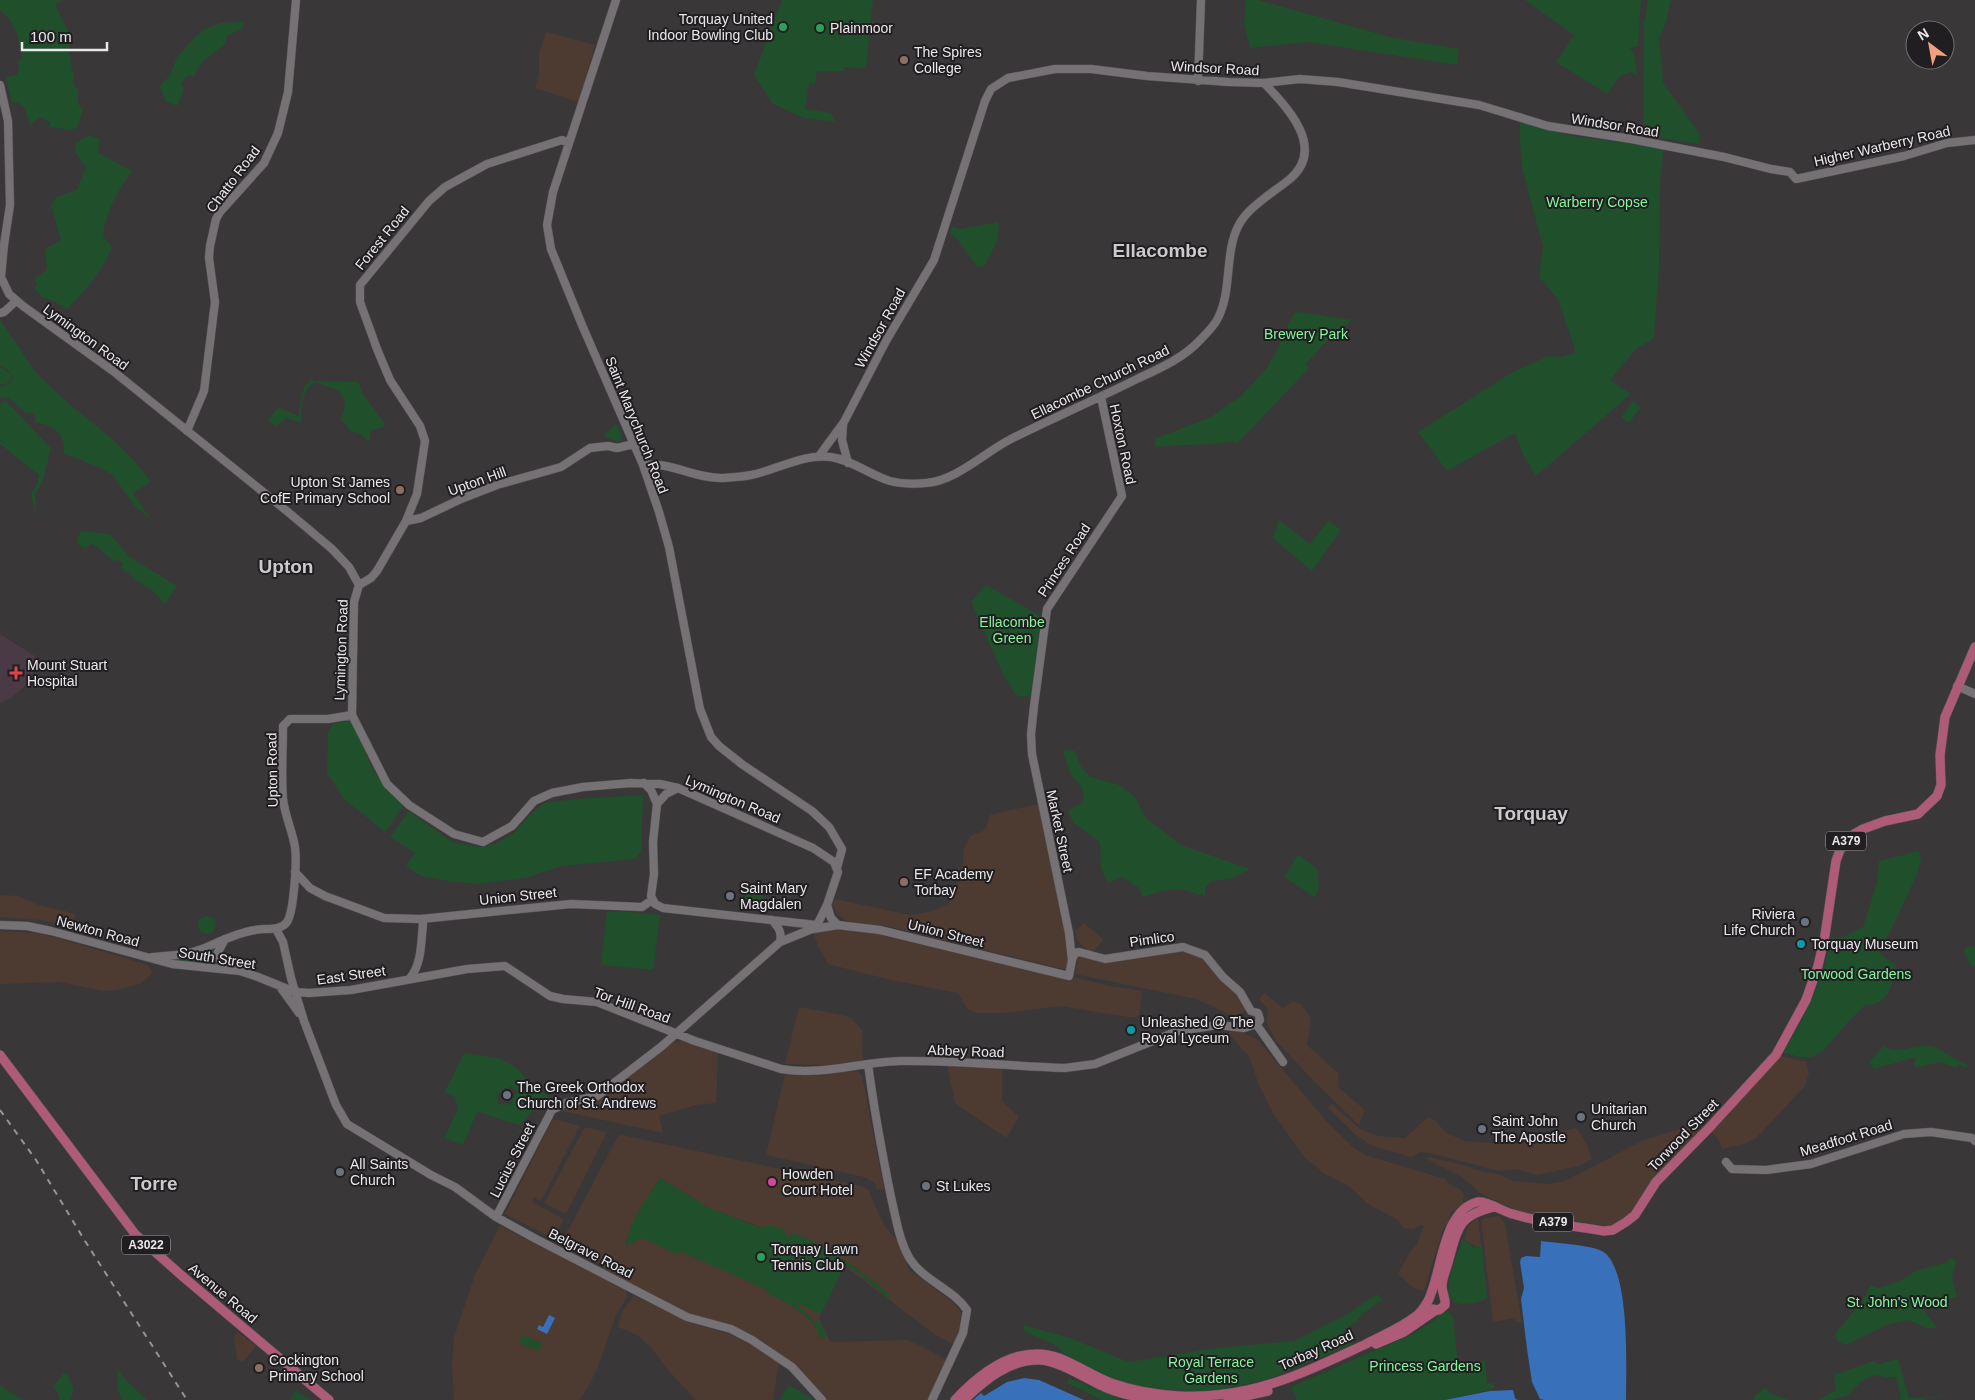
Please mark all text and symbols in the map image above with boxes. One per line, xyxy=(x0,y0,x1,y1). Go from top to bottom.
place label: Torquay United Indoor Bowling Club xyxy=(648,11,773,43)
scale bar xyxy=(22,20,108,52)
place label: Plainmoor xyxy=(830,20,893,36)
north arrow xyxy=(1905,20,1955,70)
marker: Torquay United Indoor Bowling Club xyxy=(777,21,789,33)
marker: Plainmoor xyxy=(814,22,826,34)
text: N xyxy=(1915,25,1932,43)
text: 100 m xyxy=(30,28,72,45)
place label: The Spires College xyxy=(914,44,982,76)
marker: The Spires College xyxy=(898,54,910,66)
street label: Windsor Road xyxy=(1170,58,1260,78)
street label: Windsor Road xyxy=(1570,110,1660,140)
street label: Higher Warberry Road xyxy=(1812,123,1952,169)
street label: Chatto Road xyxy=(203,143,263,215)
park label: Warberry Copse xyxy=(1546,194,1648,210)
street label: Forest Road xyxy=(352,203,412,273)
district label: Ellacombe xyxy=(1112,240,1208,261)
street label: Windsor Road xyxy=(852,285,908,371)
street label: Lymington Road xyxy=(40,301,132,373)
park label: Brewery Park xyxy=(1264,326,1349,342)
street label: Ellacombe Church Road xyxy=(1028,342,1172,422)
street label: Saint Marychurch Road xyxy=(602,354,672,496)
street label: Hoxton Road xyxy=(1107,402,1139,486)
street label: Upton Hill xyxy=(446,463,508,499)
place label: Upton St James CofE Primary School xyxy=(260,474,390,506)
marker: Upton St James CofE Primary School xyxy=(394,484,406,496)
street label: Princes Road xyxy=(1034,520,1094,600)
district label: Upton xyxy=(259,556,313,577)
street label: Lymington Road xyxy=(331,599,351,701)
park label: Ellacombe Green xyxy=(979,614,1045,646)
place label: Mount Stuart Hospital xyxy=(27,657,107,689)
marker: Mount Stuart Hospital xyxy=(9,666,23,680)
street label: Upton Road xyxy=(263,733,281,807)
street label: Lymington Road xyxy=(683,772,783,826)
street label: Market Street xyxy=(1043,788,1077,874)
district label: Torquay xyxy=(1494,803,1568,824)
road number: A379 xyxy=(1826,831,1866,850)
place label: EF Academy Torbay xyxy=(914,866,993,898)
marker: EF Academy Torbay xyxy=(898,876,910,888)
place label: Saint Mary Magdalen xyxy=(740,880,807,912)
street label: Union Street xyxy=(478,884,558,908)
marker: Saint Mary Magdalen xyxy=(724,890,736,902)
place label: Riviera Life Church xyxy=(1723,906,1795,938)
street label: Newton Road xyxy=(55,912,141,950)
street label: Union Street xyxy=(906,916,986,950)
marker: Riviera Life Church xyxy=(1799,916,1811,928)
street label: Pimlico xyxy=(1129,928,1176,950)
place label: Torquay Museum xyxy=(1811,936,1918,952)
marker: Torquay Museum xyxy=(1795,938,1807,950)
street label: South Street xyxy=(177,944,257,972)
street label: East Street xyxy=(316,962,387,988)
park label: Torwood Gardens xyxy=(1801,966,1911,982)
street label: Tor Hill Road xyxy=(592,984,672,1026)
place label: Unleashed @ The Royal Lyceum xyxy=(1141,1014,1254,1046)
marker: Unleashed @ The Royal Lyceum xyxy=(1125,1024,1137,1036)
street label: Abbey Road xyxy=(927,1042,1005,1060)
place label: The Greek Orthodox Church of St. Andrews xyxy=(517,1079,656,1111)
marker: The Greek Orthodox Church of St. Andrews xyxy=(501,1089,513,1101)
street label: Torwood Street xyxy=(1645,1096,1722,1174)
place label: Unitarian Church xyxy=(1591,1101,1647,1133)
marker: Unitarian Church xyxy=(1575,1111,1587,1123)
place label: Saint John The Apostle xyxy=(1492,1113,1566,1145)
street label: Meadfoot Road xyxy=(1798,1116,1894,1160)
street label: Lucius Street xyxy=(486,1120,538,1200)
marker: Saint John The Apostle xyxy=(1476,1123,1488,1135)
place label: All Saints Church xyxy=(350,1156,408,1188)
marker: All Saints Church xyxy=(334,1166,346,1178)
place label: Howden Court Hotel xyxy=(782,1166,853,1198)
district label: Torre xyxy=(130,1173,178,1194)
marker: Howden Court Hotel xyxy=(766,1176,778,1188)
place label: St Lukes xyxy=(936,1178,990,1194)
marker: St Lukes xyxy=(920,1180,932,1192)
road number: A379 xyxy=(1533,1212,1573,1232)
street label: Belgrave Road xyxy=(546,1225,636,1281)
road number: A3022 xyxy=(122,1236,170,1254)
place label: Torquay Lawn Tennis Club xyxy=(771,1241,858,1273)
marker: Torquay Lawn Tennis Club xyxy=(755,1251,767,1263)
street label: Avenue Road xyxy=(185,1260,261,1326)
park label: St. John's Wood xyxy=(1846,1294,1948,1310)
street label: Torbay Road xyxy=(1276,1327,1356,1373)
place label: Cockington Primary School xyxy=(269,1352,364,1384)
park label: Royal Terrace Gardens xyxy=(1168,1354,1254,1386)
park label: Princess Gardens xyxy=(1369,1358,1481,1374)
marker: Cockington Primary School xyxy=(253,1362,265,1374)

